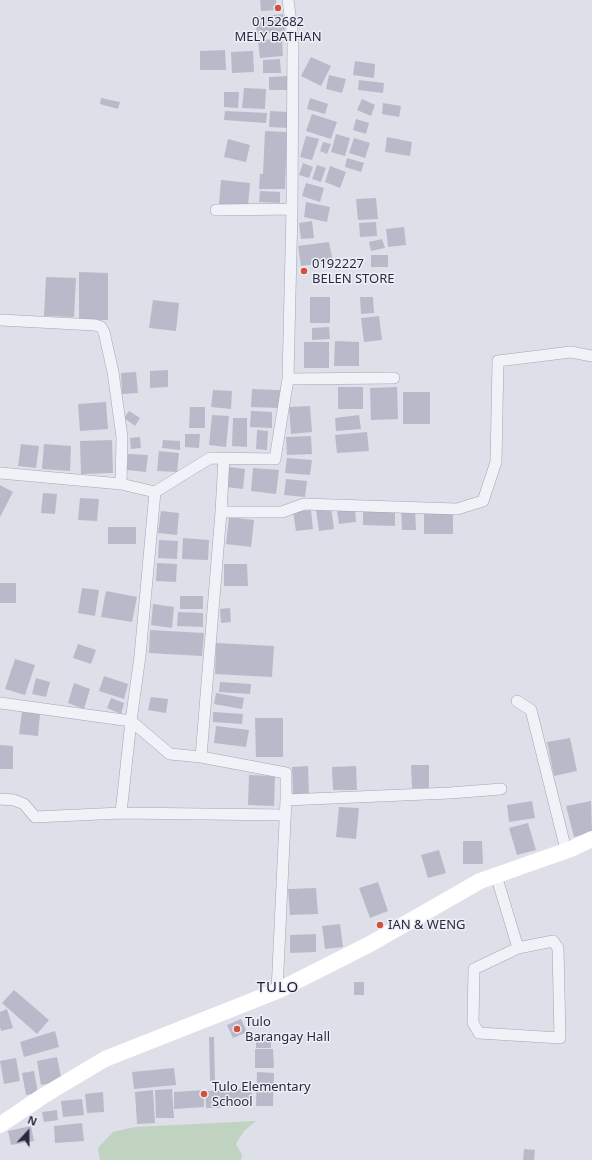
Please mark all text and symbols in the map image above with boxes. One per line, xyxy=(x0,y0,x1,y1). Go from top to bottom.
marker: 0152682 MELY BATHAN xyxy=(273,3,283,13)
place label: 0152682 MELY BATHAN xyxy=(234,14,322,45)
place label: 0192227 BELEN STORE xyxy=(312,256,395,287)
marker: 0192227 BELEN STORE xyxy=(299,266,309,276)
place label: IAN & WENG xyxy=(388,917,466,933)
marker: IAN & WENG xyxy=(375,920,385,930)
district label: TULO xyxy=(257,979,299,997)
place label: Tulo Barangay Hall xyxy=(245,1014,330,1045)
marker: Tulo Barangay Hall xyxy=(232,1024,242,1034)
place label: Tulo Elementary School xyxy=(212,1079,311,1110)
marker: Tulo Elementary School xyxy=(199,1089,209,1099)
north arrow xyxy=(8,1112,48,1152)
text: N xyxy=(26,1112,39,1129)

